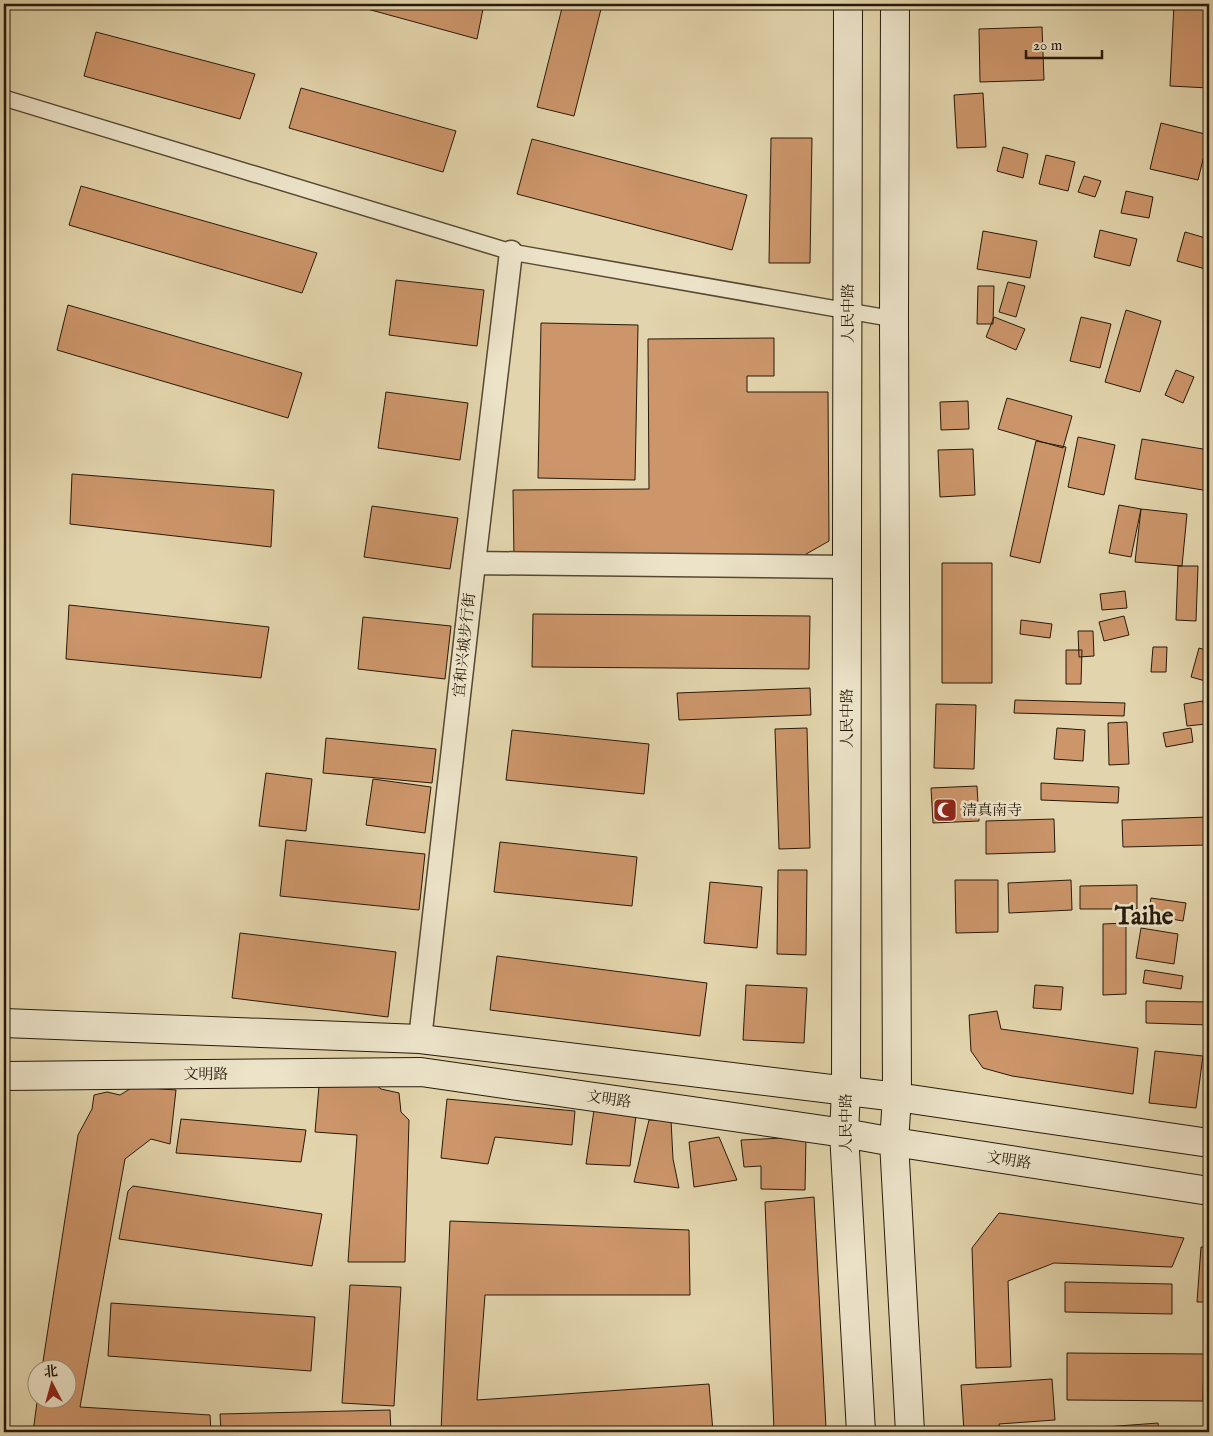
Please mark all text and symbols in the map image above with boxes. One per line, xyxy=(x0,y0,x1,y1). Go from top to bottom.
scale bar xyxy=(1026,28,1102,60)
text: 20 m xyxy=(1033,36,1063,55)
street label: 人民中路 xyxy=(839,283,858,343)
street label: 宜和兴城步行街 xyxy=(450,592,479,698)
street label: 人民中路 xyxy=(838,688,857,748)
mosque icon: 清真南寺 xyxy=(932,797,958,823)
place label: 清真南寺 xyxy=(962,801,1022,820)
district label: Taihe xyxy=(1114,901,1174,933)
street label: 文明路 xyxy=(183,1065,229,1084)
street label: 文明路 xyxy=(585,1087,633,1112)
street label: 人民中路 xyxy=(837,1093,856,1153)
street label: 文明路 xyxy=(985,1148,1033,1173)
north arrow xyxy=(28,1358,78,1408)
text: 北 xyxy=(43,1362,59,1382)

